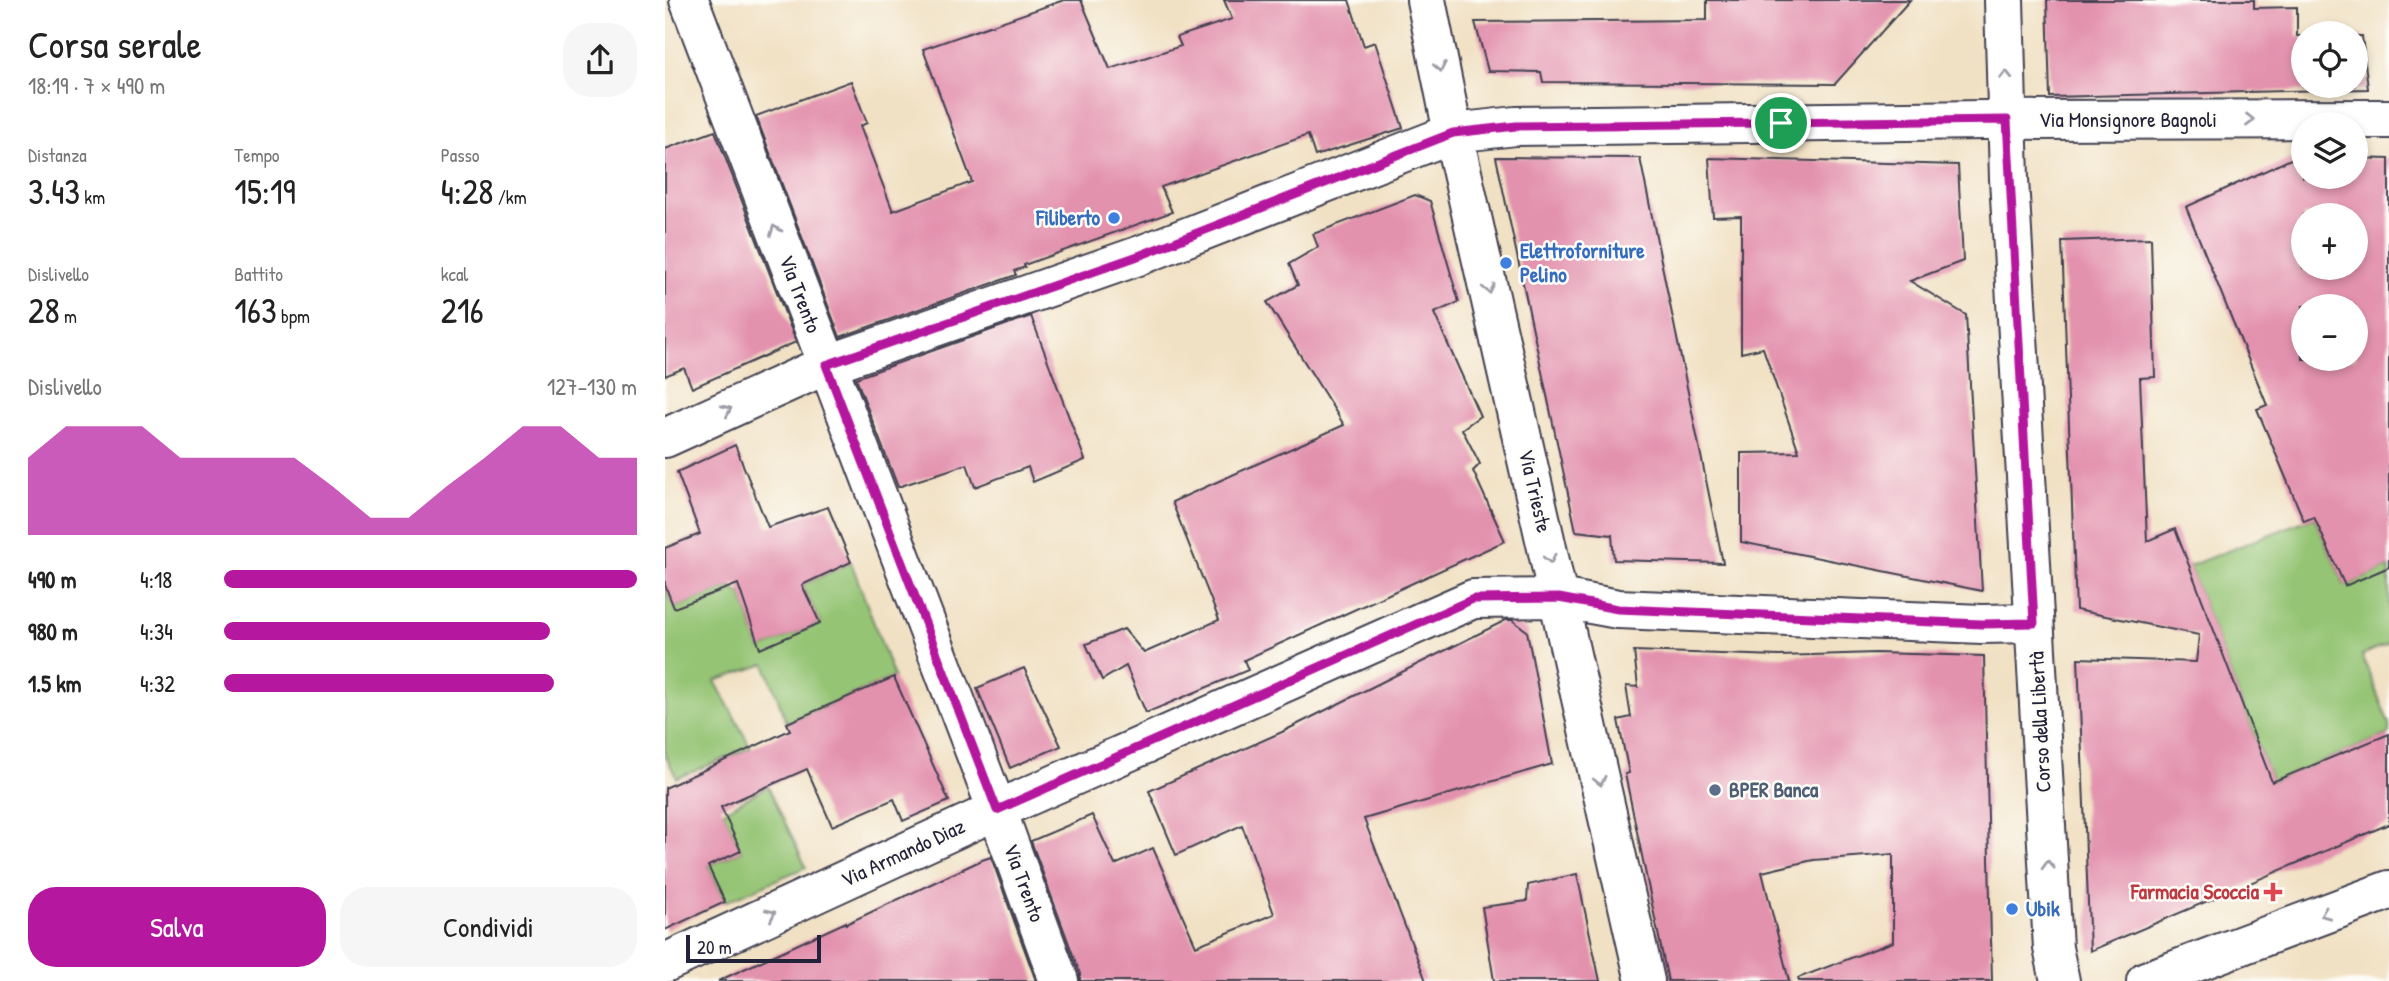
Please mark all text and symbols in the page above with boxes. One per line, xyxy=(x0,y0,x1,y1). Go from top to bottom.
text: Corsa serale xyxy=(28,18,202,70)
map controls xyxy=(2291,21,2368,371)
button: locate xyxy=(2291,21,2368,98)
button: share xyxy=(563,23,637,97)
one-way arrow xyxy=(1431,61,1446,73)
one-way arrow xyxy=(1998,69,2013,80)
text: 18:19 · 7 × 490 m xyxy=(28,70,165,101)
pin xyxy=(1751,93,1811,153)
icon: arrive xyxy=(1762,104,1800,142)
street label: Via Monsignore Bagnoli xyxy=(2039,105,2217,134)
one-way arrow xyxy=(2246,112,2256,128)
button: layers xyxy=(2291,112,2368,189)
text: Distanza xyxy=(28,142,87,168)
text: Tempo xyxy=(234,142,280,168)
text: Passo xyxy=(441,142,480,168)
text: 3.43 xyxy=(28,168,80,215)
text: 15:19 xyxy=(234,168,296,215)
text: 4:28 xyxy=(441,168,493,215)
text: km xyxy=(80,184,105,210)
text: /km xyxy=(493,184,527,210)
place label: Filiberto xyxy=(1035,203,1101,232)
button: + xyxy=(2291,203,2368,280)
marker: Filiberto xyxy=(1106,210,1122,226)
one-way arrow xyxy=(770,224,784,236)
place label: Elettroforniture Pelino xyxy=(1520,236,1645,289)
street label: Via Trento xyxy=(772,251,829,337)
marker: Elettroforniture Pelino xyxy=(1498,255,1514,271)
text: Dislivello xyxy=(28,261,89,287)
text: Battito xyxy=(234,261,283,287)
text: kcal xyxy=(441,261,468,287)
one-way arrow xyxy=(1480,283,1495,295)
text: 28 xyxy=(28,287,60,334)
text: 163 xyxy=(234,287,277,334)
text: 216 xyxy=(441,287,484,334)
button: − xyxy=(2291,294,2368,371)
text: m xyxy=(60,303,77,329)
text: bpm xyxy=(277,303,310,329)
text: Dislivello xyxy=(28,371,102,402)
text: 127–130 m xyxy=(547,371,637,402)
one-way arrow xyxy=(720,404,732,418)
street label: Via Trieste xyxy=(1512,447,1559,535)
one-way arrow xyxy=(1542,553,1557,565)
text: 490 m xyxy=(28,564,76,595)
text: 4:18 xyxy=(140,564,172,595)
text: 980 m xyxy=(28,616,78,647)
text: 4:34 xyxy=(140,616,173,647)
street label: Corso della Libertà xyxy=(2021,651,2058,793)
text: 1.5 km xyxy=(28,668,81,699)
text: 4:32 xyxy=(140,668,175,699)
one-way arrow xyxy=(1591,775,1606,787)
place label: BPER Banca xyxy=(1729,775,1819,804)
marker: BPER Banca xyxy=(1707,782,1723,798)
street label: Via Armando Diaz xyxy=(836,811,969,894)
street label: Via Trento xyxy=(997,840,1052,926)
one-way arrow xyxy=(2041,859,2056,870)
place label: Farmacia Scoccia xyxy=(2130,877,2260,906)
marker: Farmacia Scoccia xyxy=(2265,884,2281,900)
button: Salva xyxy=(28,887,326,967)
button: Condividi xyxy=(340,887,637,967)
place label: Ubik xyxy=(2026,894,2060,923)
marker: Ubik xyxy=(2004,901,2020,917)
one-way arrow xyxy=(2320,906,2332,920)
one-way arrow xyxy=(764,908,777,922)
scale bar xyxy=(686,932,821,964)
text: 20 m xyxy=(697,934,732,960)

